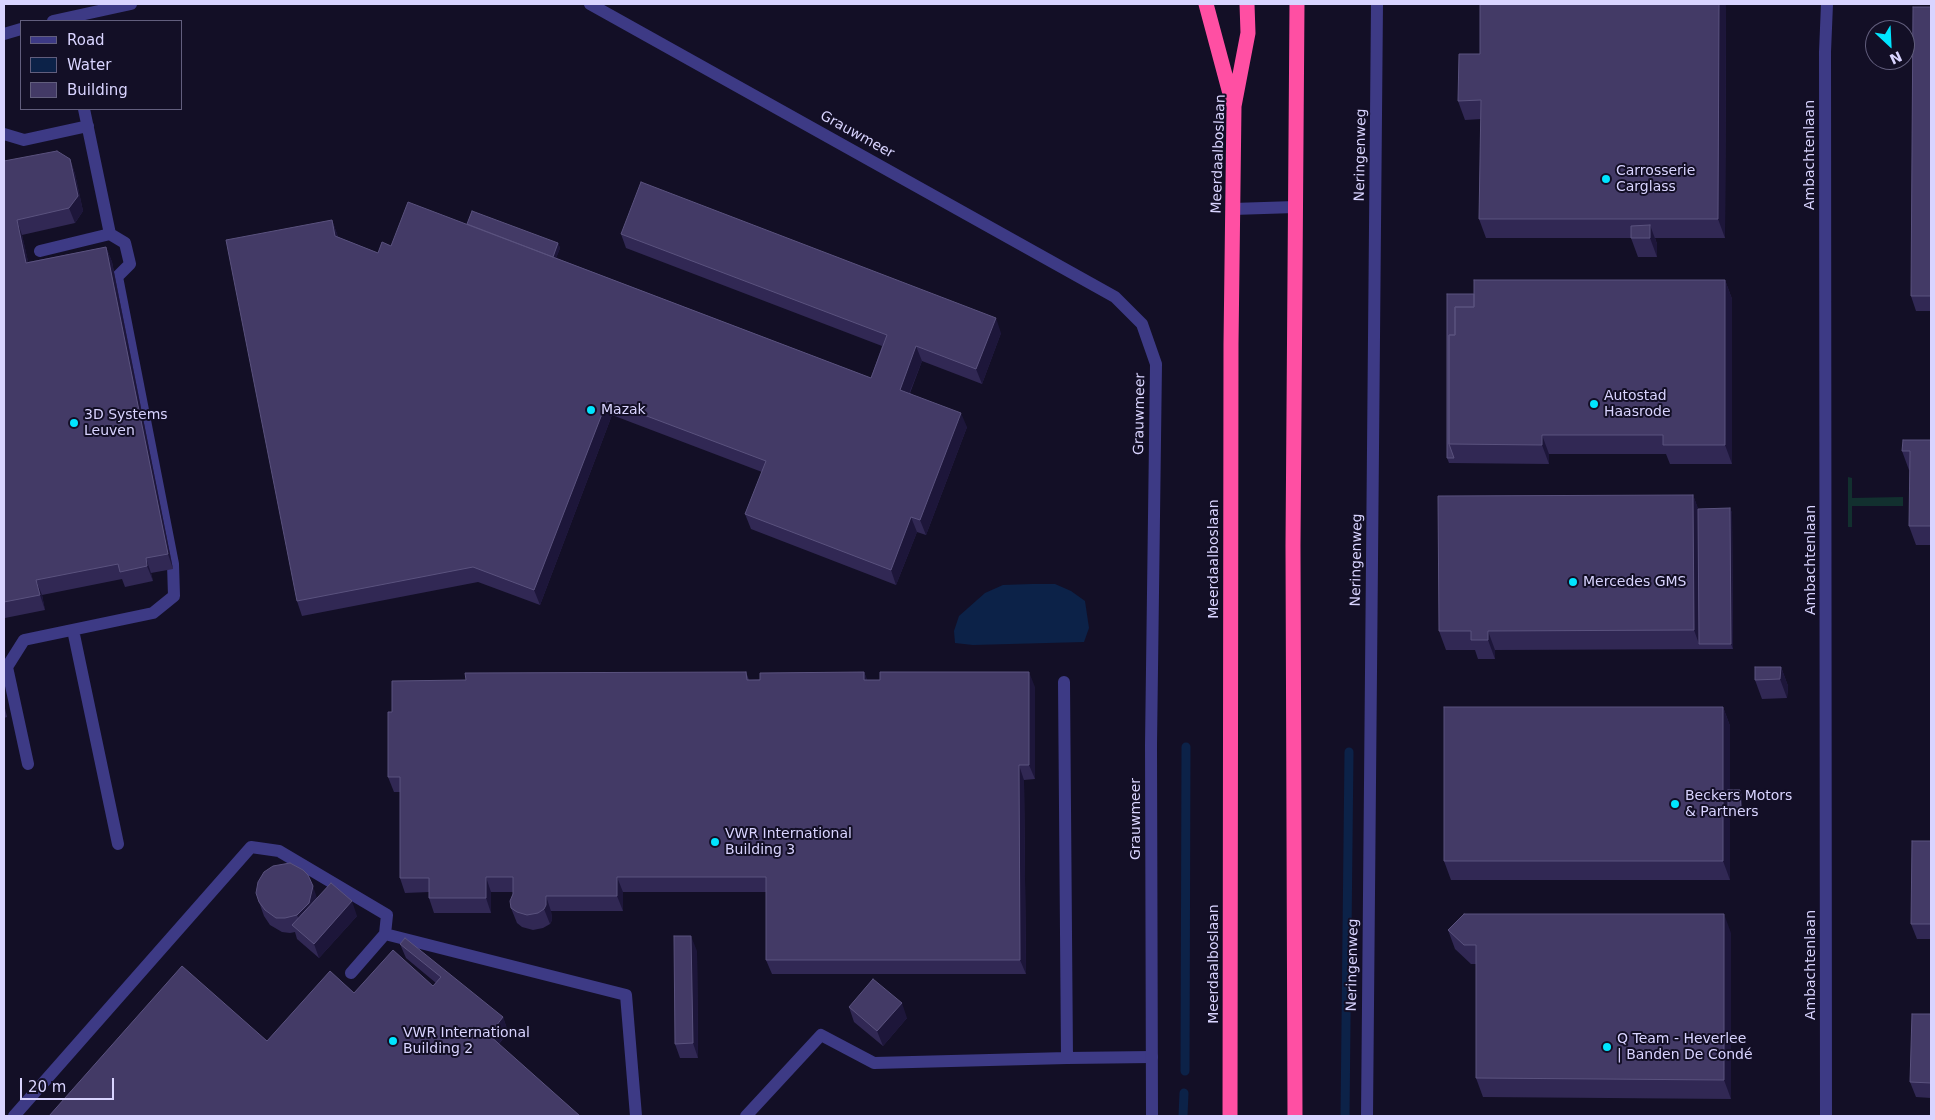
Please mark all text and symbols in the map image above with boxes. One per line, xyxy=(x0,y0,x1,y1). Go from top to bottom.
legend xyxy=(20,20,182,110)
north arrow xyxy=(1865,20,1915,70)
text: Road xyxy=(67,31,105,49)
text: N xyxy=(1887,48,1905,67)
text: Water xyxy=(67,56,111,74)
text: Building xyxy=(67,81,128,99)
street label: Meerdaalboslaan xyxy=(1209,94,1229,214)
street label: Ambachtenlaan xyxy=(1802,100,1818,210)
street label: Grauwmeer xyxy=(817,108,897,162)
street label: Neringenweg xyxy=(1352,108,1370,202)
place label: Carrosserie Carglass xyxy=(1616,163,1695,196)
marker: Carrosserie Carglass xyxy=(1600,173,1612,185)
street label: Grauwmeer xyxy=(1131,373,1149,455)
place label: Autostad Haasrode xyxy=(1604,388,1670,421)
marker: Autostad Haasrode xyxy=(1588,398,1600,410)
place label: Mazak xyxy=(601,402,646,418)
marker: Mazak xyxy=(585,404,597,416)
place label: 3D Systems Leuven xyxy=(84,407,168,440)
marker: 3D Systems Leuven xyxy=(68,417,80,429)
street label: Meerdaalboslaan xyxy=(1206,499,1222,619)
street label: Ambachtenlaan xyxy=(1803,505,1819,615)
street label: Neringenweg xyxy=(1348,513,1366,607)
place label: Mercedes GMS xyxy=(1583,574,1687,590)
marker: Mercedes GMS xyxy=(1567,576,1579,588)
street label: Grauwmeer xyxy=(1128,778,1144,860)
place label: Beckers Motors & Partners xyxy=(1685,788,1792,820)
marker: Beckers Motors & Partners xyxy=(1669,798,1681,810)
place label: VWR International Building 3 xyxy=(725,826,852,859)
marker: VWR International Building 3 xyxy=(709,836,721,848)
street label: Meerdaalboslaan xyxy=(1206,904,1222,1024)
street label: Ambachtenlaan xyxy=(1803,910,1819,1020)
street label: Neringenweg xyxy=(1344,918,1362,1012)
place label: VWR International Building 2 xyxy=(403,1025,530,1058)
place label: Q Team - Heverlee | Banden De Condé xyxy=(1617,1031,1753,1064)
marker: VWR International Building 2 xyxy=(387,1035,399,1047)
marker: Q Team - Heverlee | Banden De Condé xyxy=(1601,1041,1613,1053)
scale bar xyxy=(22,1068,116,1100)
text: 20 m xyxy=(28,1078,66,1096)

